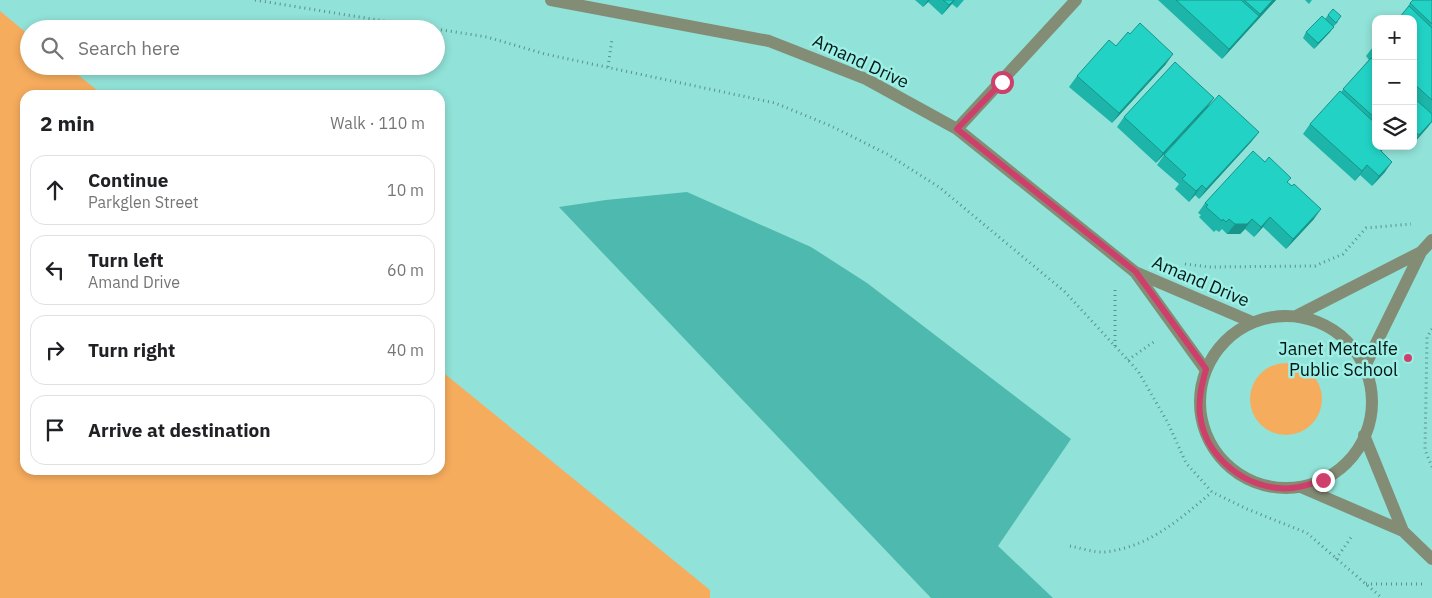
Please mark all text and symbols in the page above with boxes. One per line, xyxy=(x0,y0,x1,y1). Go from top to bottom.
map controls xyxy=(1372,15,1417,150)
button: + xyxy=(1372,15,1417,60)
search box xyxy=(20,20,445,75)
street label: Amand Drive xyxy=(809,29,913,93)
icon: search xyxy=(38,34,66,62)
text: Search here xyxy=(78,36,180,60)
button: − xyxy=(1372,60,1417,105)
route start xyxy=(991,71,1014,94)
button: layers xyxy=(1372,105,1417,150)
text: 2 min xyxy=(40,109,95,137)
text: Walk · 110 m xyxy=(330,113,425,133)
text: Continue xyxy=(88,168,168,192)
icon: ahead xyxy=(41,176,69,204)
text: 10 m xyxy=(387,180,424,200)
text: Parkglen Street xyxy=(88,192,199,212)
text: Turn left xyxy=(88,248,164,272)
street label: Amand Drive xyxy=(1149,250,1253,312)
icon: left xyxy=(41,256,69,284)
text: 60 m xyxy=(387,260,424,280)
text: Amand Drive xyxy=(88,272,180,292)
icon: right xyxy=(41,336,69,364)
place label: Janet Metcalfe Public School xyxy=(1279,337,1398,381)
text: Turn right xyxy=(88,338,175,362)
text: 40 m xyxy=(387,340,424,360)
marker: Janet Metcalfe Public School xyxy=(1402,352,1414,364)
icon: arrive xyxy=(41,416,69,444)
text: Arrive at destination xyxy=(88,418,271,442)
route end xyxy=(1312,469,1335,492)

